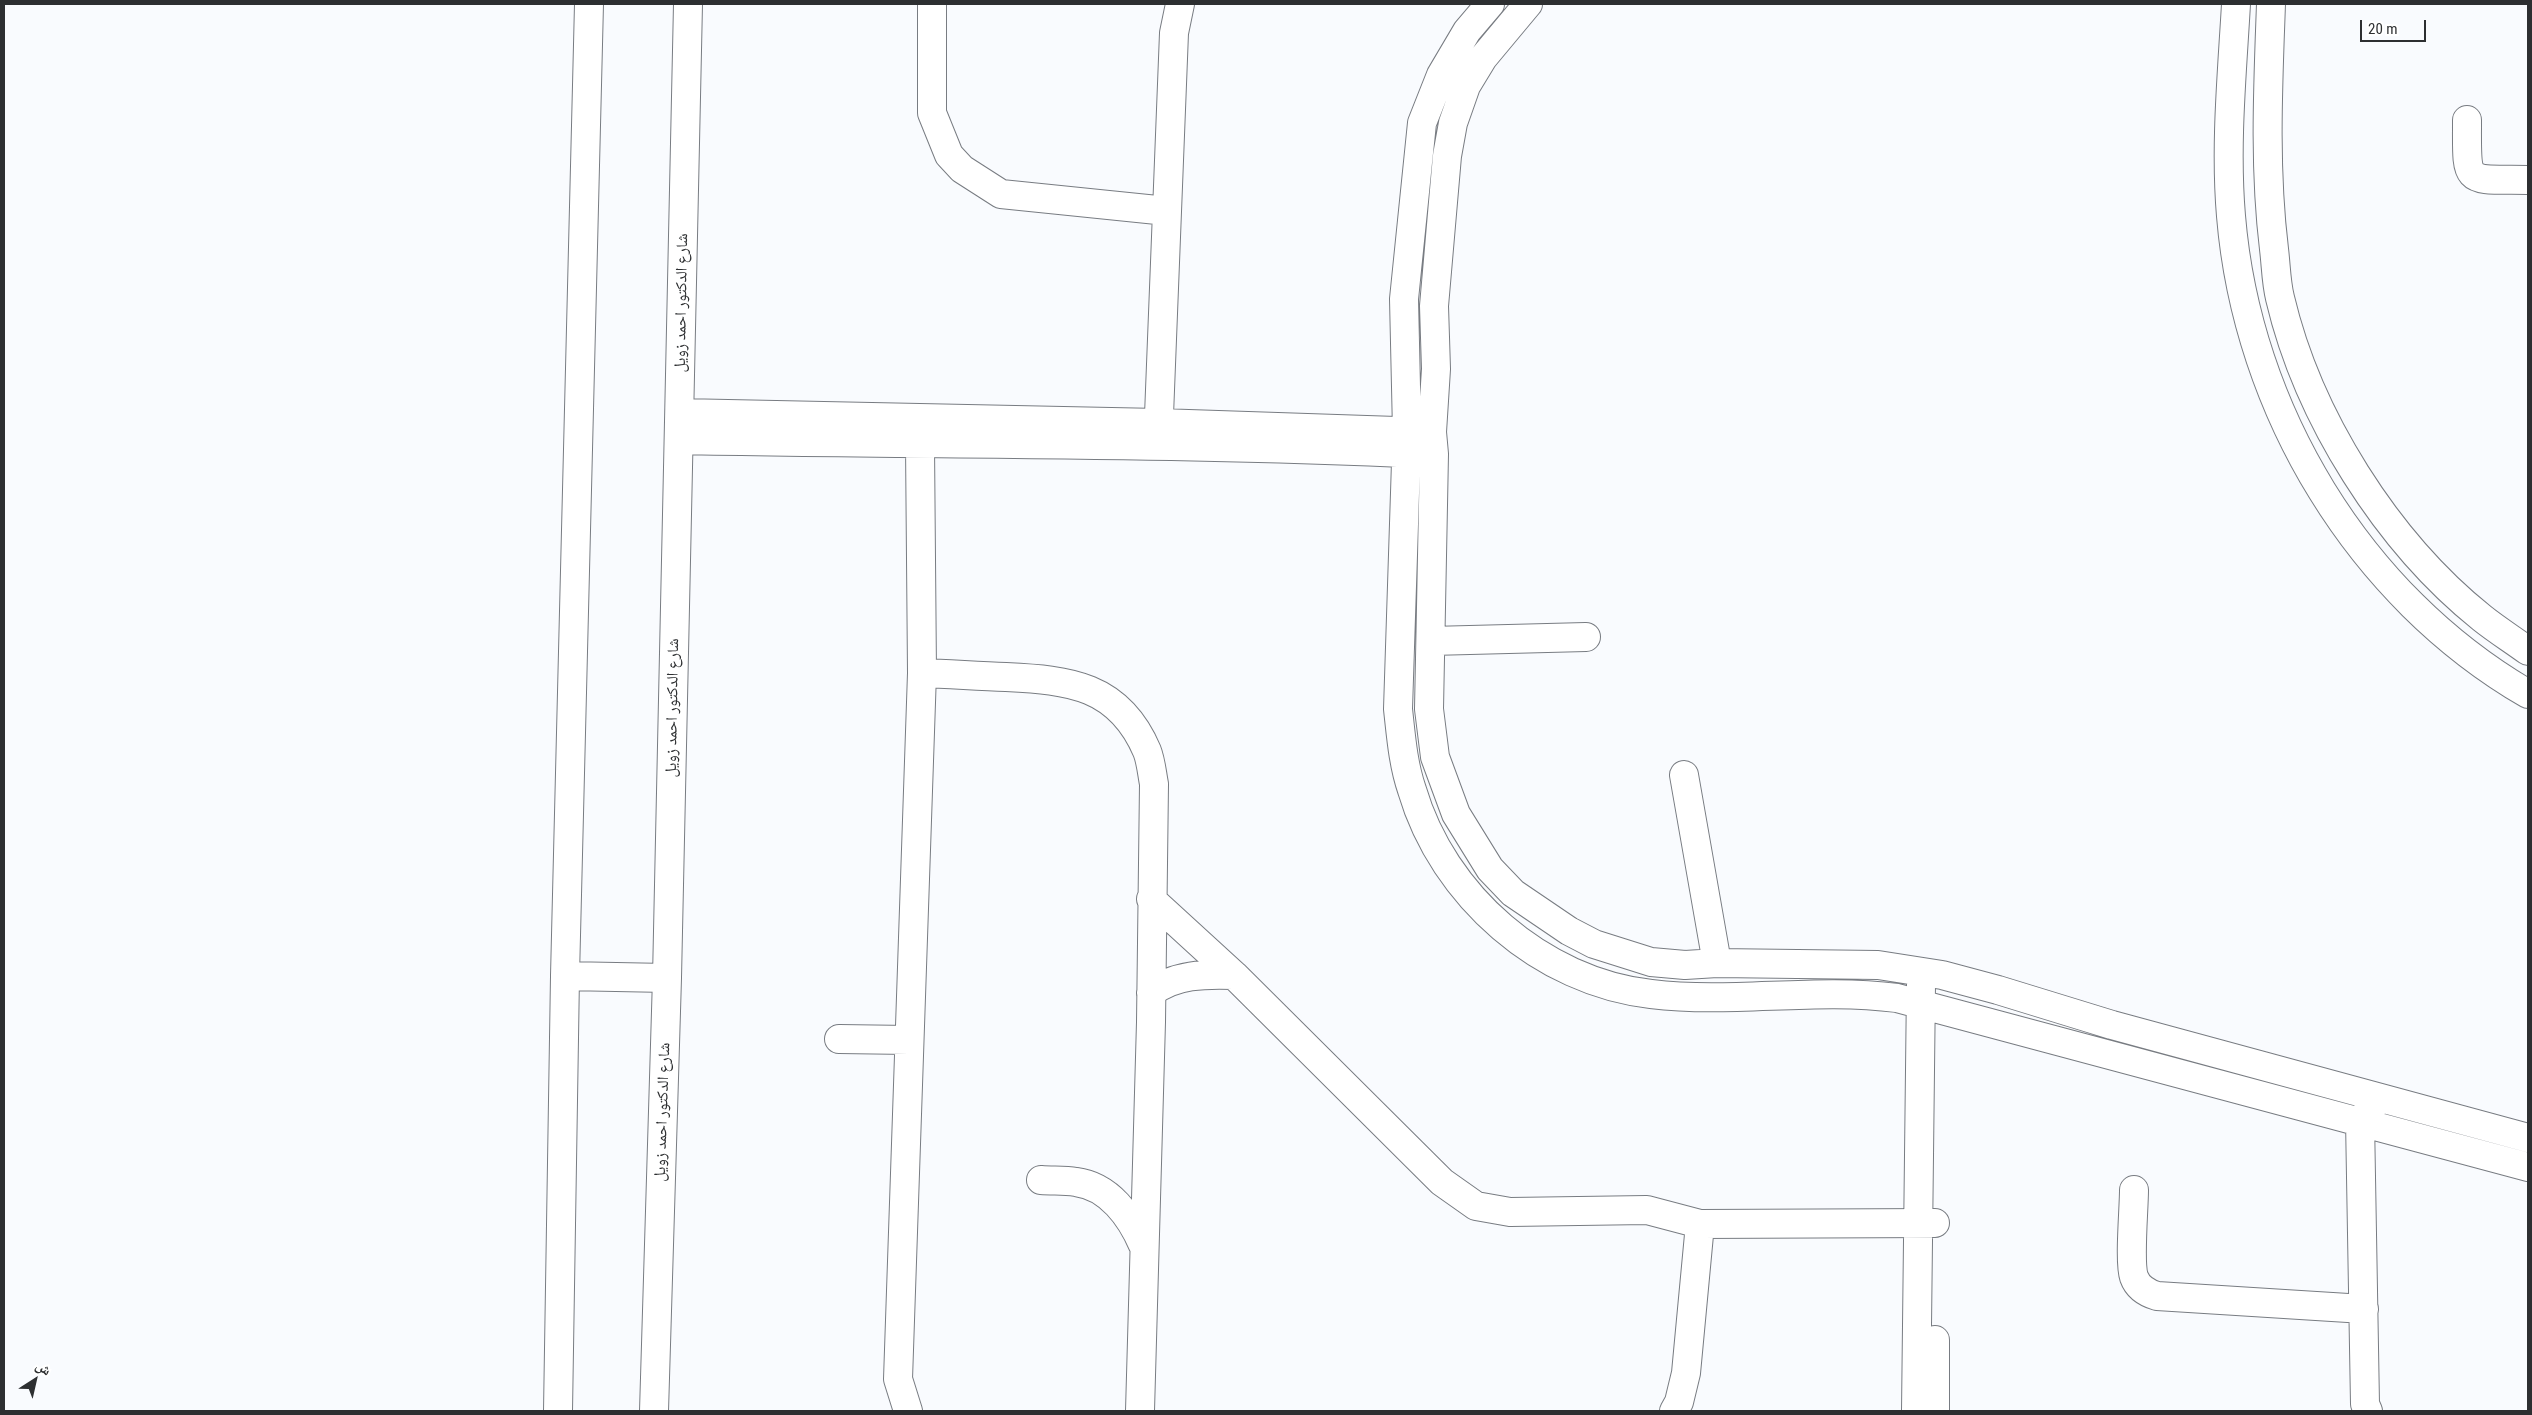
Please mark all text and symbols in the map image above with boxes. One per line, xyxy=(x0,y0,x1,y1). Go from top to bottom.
scale bar xyxy=(2362,10,2428,42)
text: 20 m xyxy=(2368,20,2398,38)
street label: شارع الدكتور احمد زويل xyxy=(671,233,693,373)
street label: شارع الدكتور احمد زويل xyxy=(662,638,684,778)
street label: شارع الدكتور احمد زويل xyxy=(651,1042,675,1182)
north arrow xyxy=(10,1355,60,1405)
text: ش xyxy=(33,1357,54,1379)

